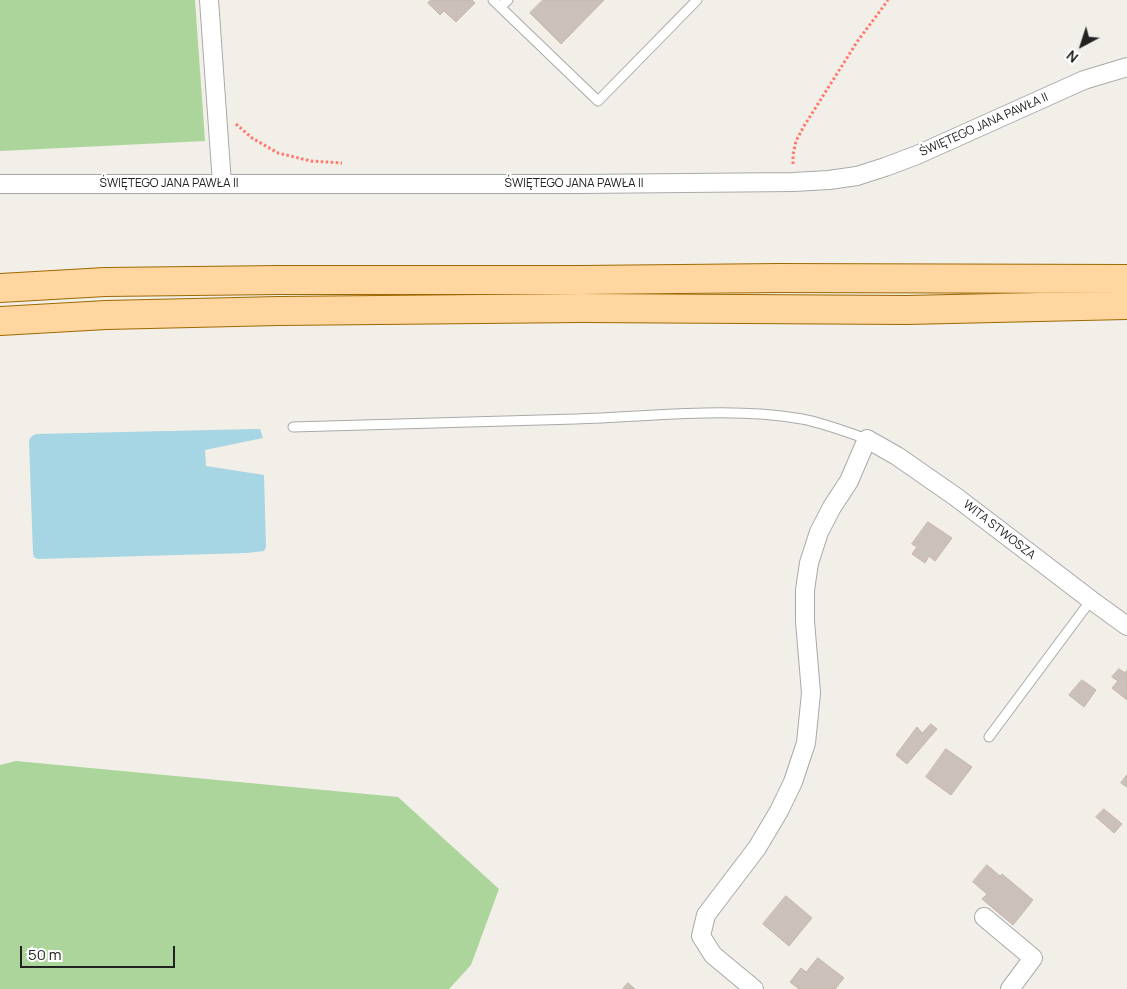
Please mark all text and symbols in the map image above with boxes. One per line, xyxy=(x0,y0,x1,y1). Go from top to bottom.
north arrow xyxy=(1057,20,1107,70)
text: N xyxy=(1062,46,1082,67)
street label: ŚWIĘTEGO JANA PAWŁA II xyxy=(918,90,1050,160)
street label: ŚWIĘTEGO JANA PAWŁA II xyxy=(99,177,239,191)
street label: ŚWIĘTEGO JANA PAWŁA II xyxy=(504,177,644,191)
street label: WITA STWOSZA xyxy=(960,497,1038,563)
scale bar xyxy=(22,936,178,968)
text: 50 m xyxy=(28,944,62,965)

